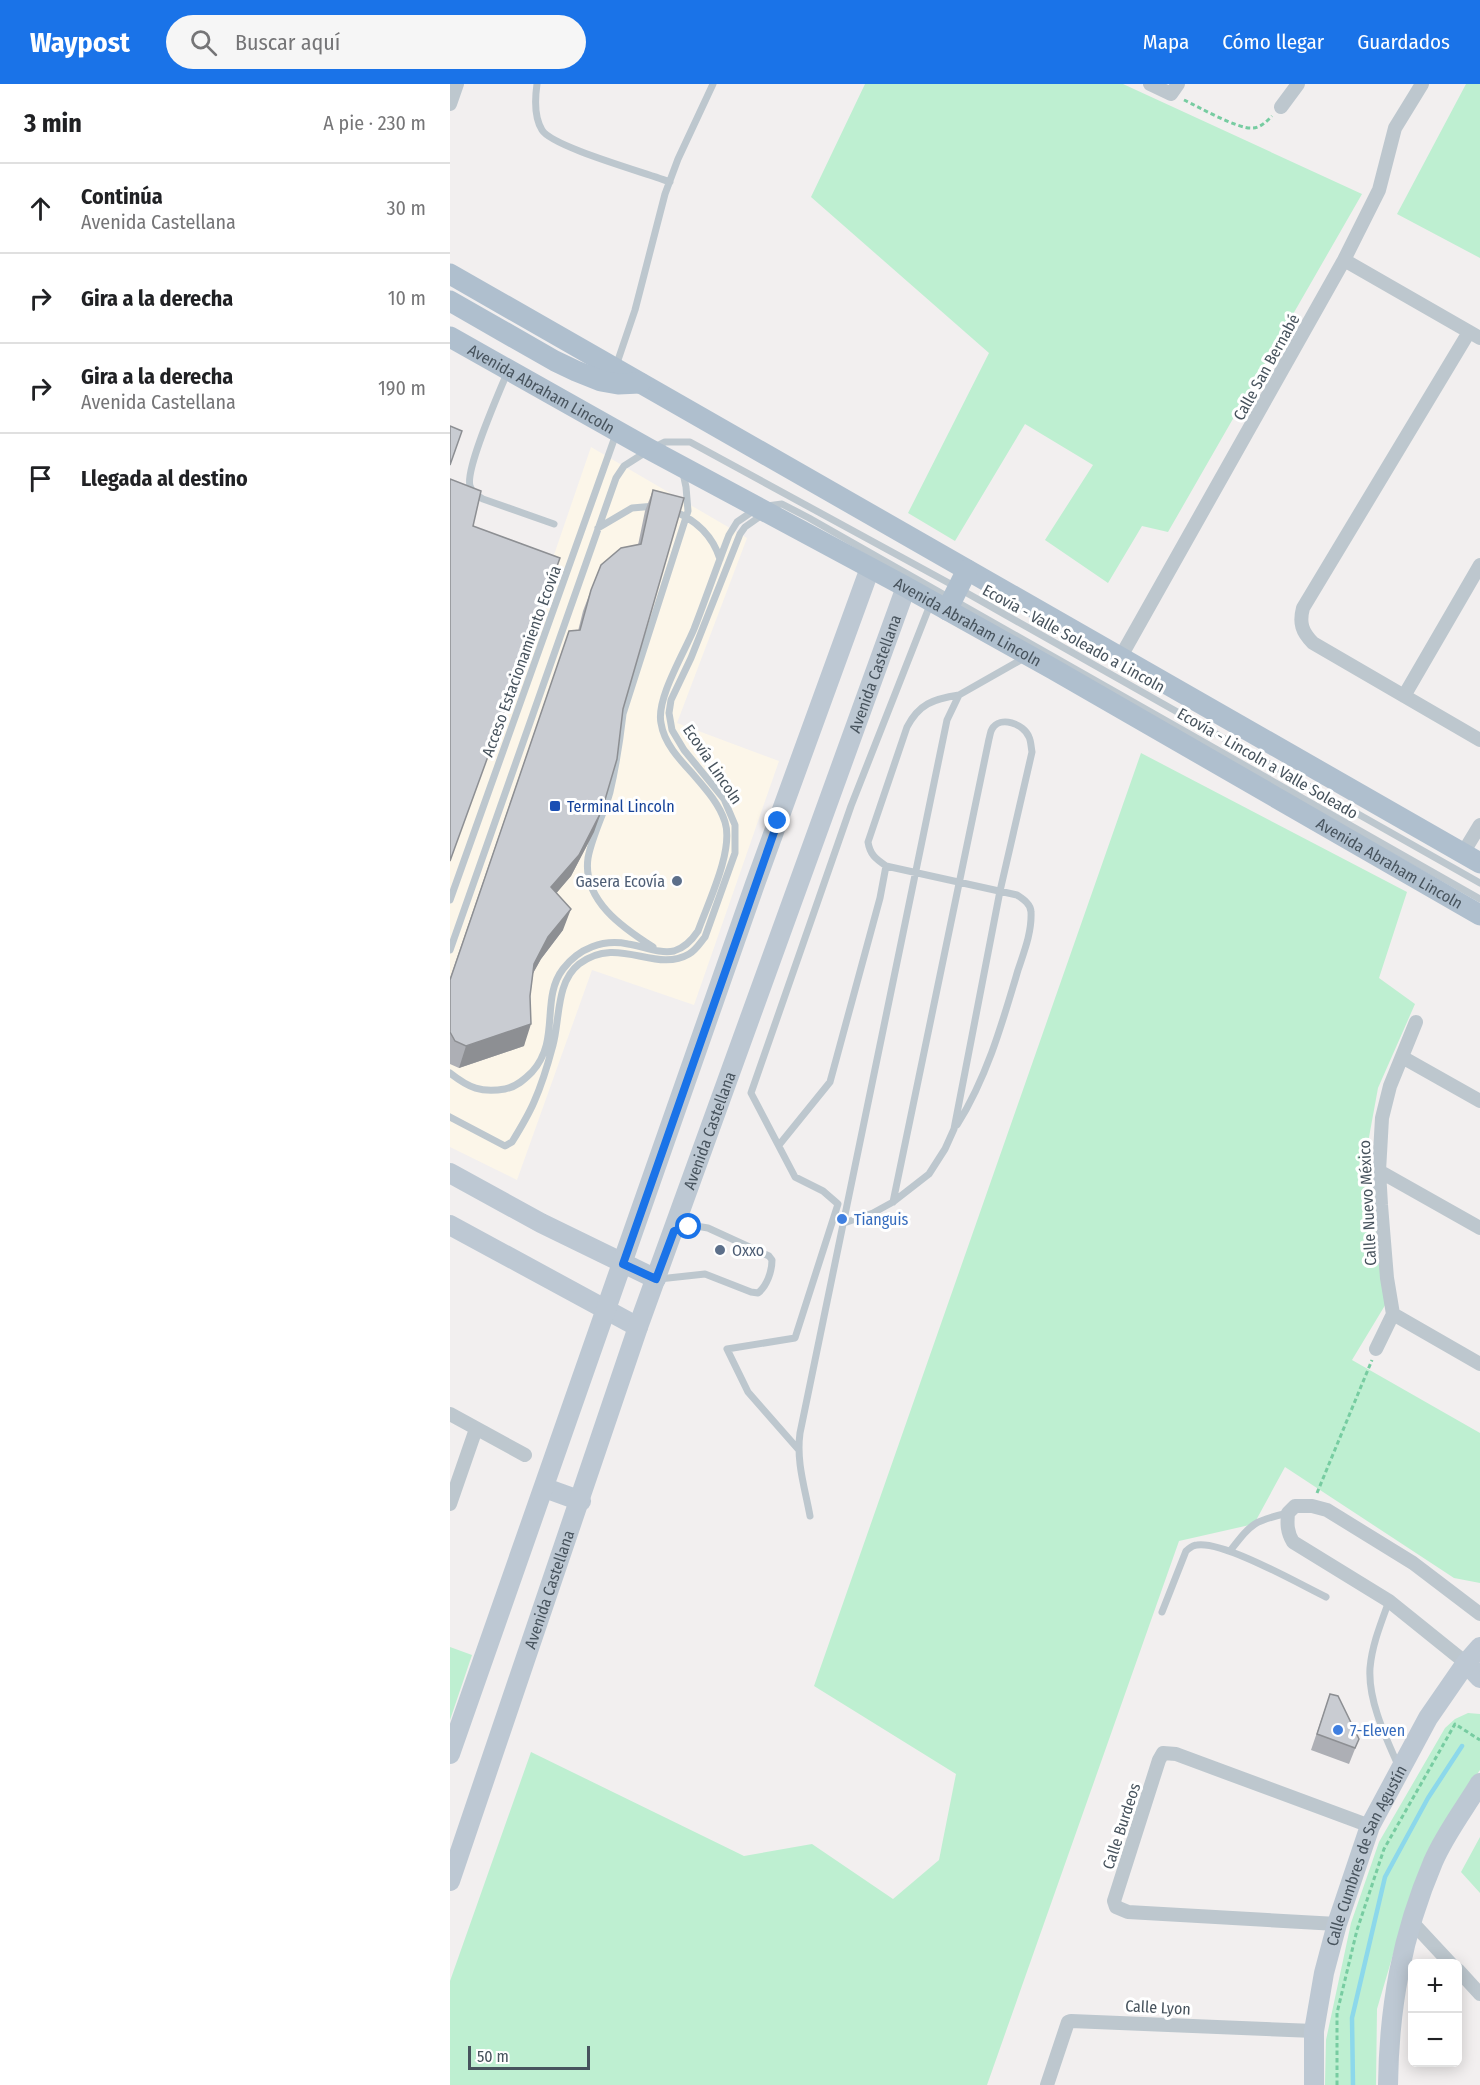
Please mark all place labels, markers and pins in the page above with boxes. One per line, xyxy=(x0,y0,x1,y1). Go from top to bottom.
place label: Terminal Lincoln xyxy=(567,797,675,816)
marker: Terminal Lincoln xyxy=(548,799,562,813)
place label: Gasera Ecovía xyxy=(576,872,665,891)
marker: Gasera Ecovía xyxy=(670,874,684,888)
place label: Tianguis xyxy=(854,1210,908,1229)
marker: Tianguis xyxy=(835,1212,849,1226)
place label: Oxxo xyxy=(732,1241,764,1260)
marker: Oxxo xyxy=(713,1243,727,1257)
place label: 7-Eleven xyxy=(1350,1721,1405,1740)
marker: 7-Eleven xyxy=(1331,1723,1345,1737)

